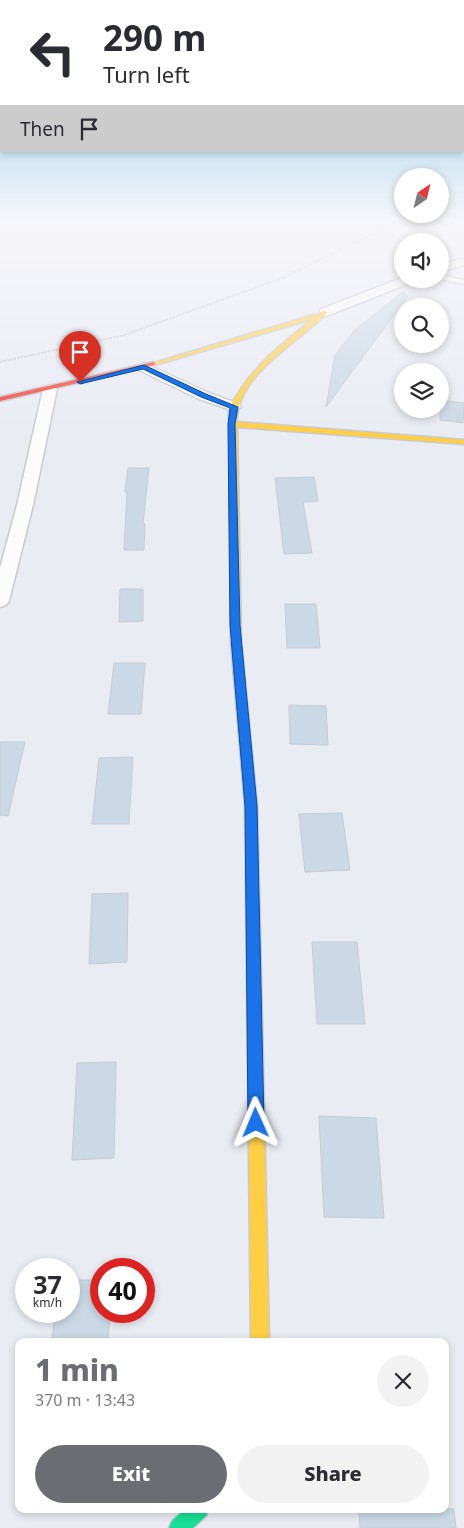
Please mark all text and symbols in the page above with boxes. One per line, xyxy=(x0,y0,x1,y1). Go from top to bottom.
text: 290 m xyxy=(103,14,206,61)
icon: left xyxy=(20,20,85,85)
text: Turn left xyxy=(103,59,190,89)
icon: arrive xyxy=(75,115,103,143)
text: Then xyxy=(20,116,65,142)
north arrow xyxy=(394,168,449,222)
map controls xyxy=(394,168,449,418)
button: sound xyxy=(394,233,449,288)
button: search xyxy=(394,298,449,353)
pin xyxy=(59,331,101,382)
icon: arrive xyxy=(66,338,94,366)
button: layers xyxy=(394,363,449,418)
position arrow xyxy=(229,1096,281,1148)
speed limit sign: 40 xyxy=(90,1258,155,1323)
text: 37 xyxy=(33,1267,62,1301)
text: km/h xyxy=(33,1294,62,1311)
text: 1 min xyxy=(35,1349,119,1390)
button: close xyxy=(377,1355,429,1407)
text: 370 m · 13:43 xyxy=(35,1389,135,1411)
button: Exit xyxy=(35,1445,227,1503)
button: Share xyxy=(237,1445,429,1503)

